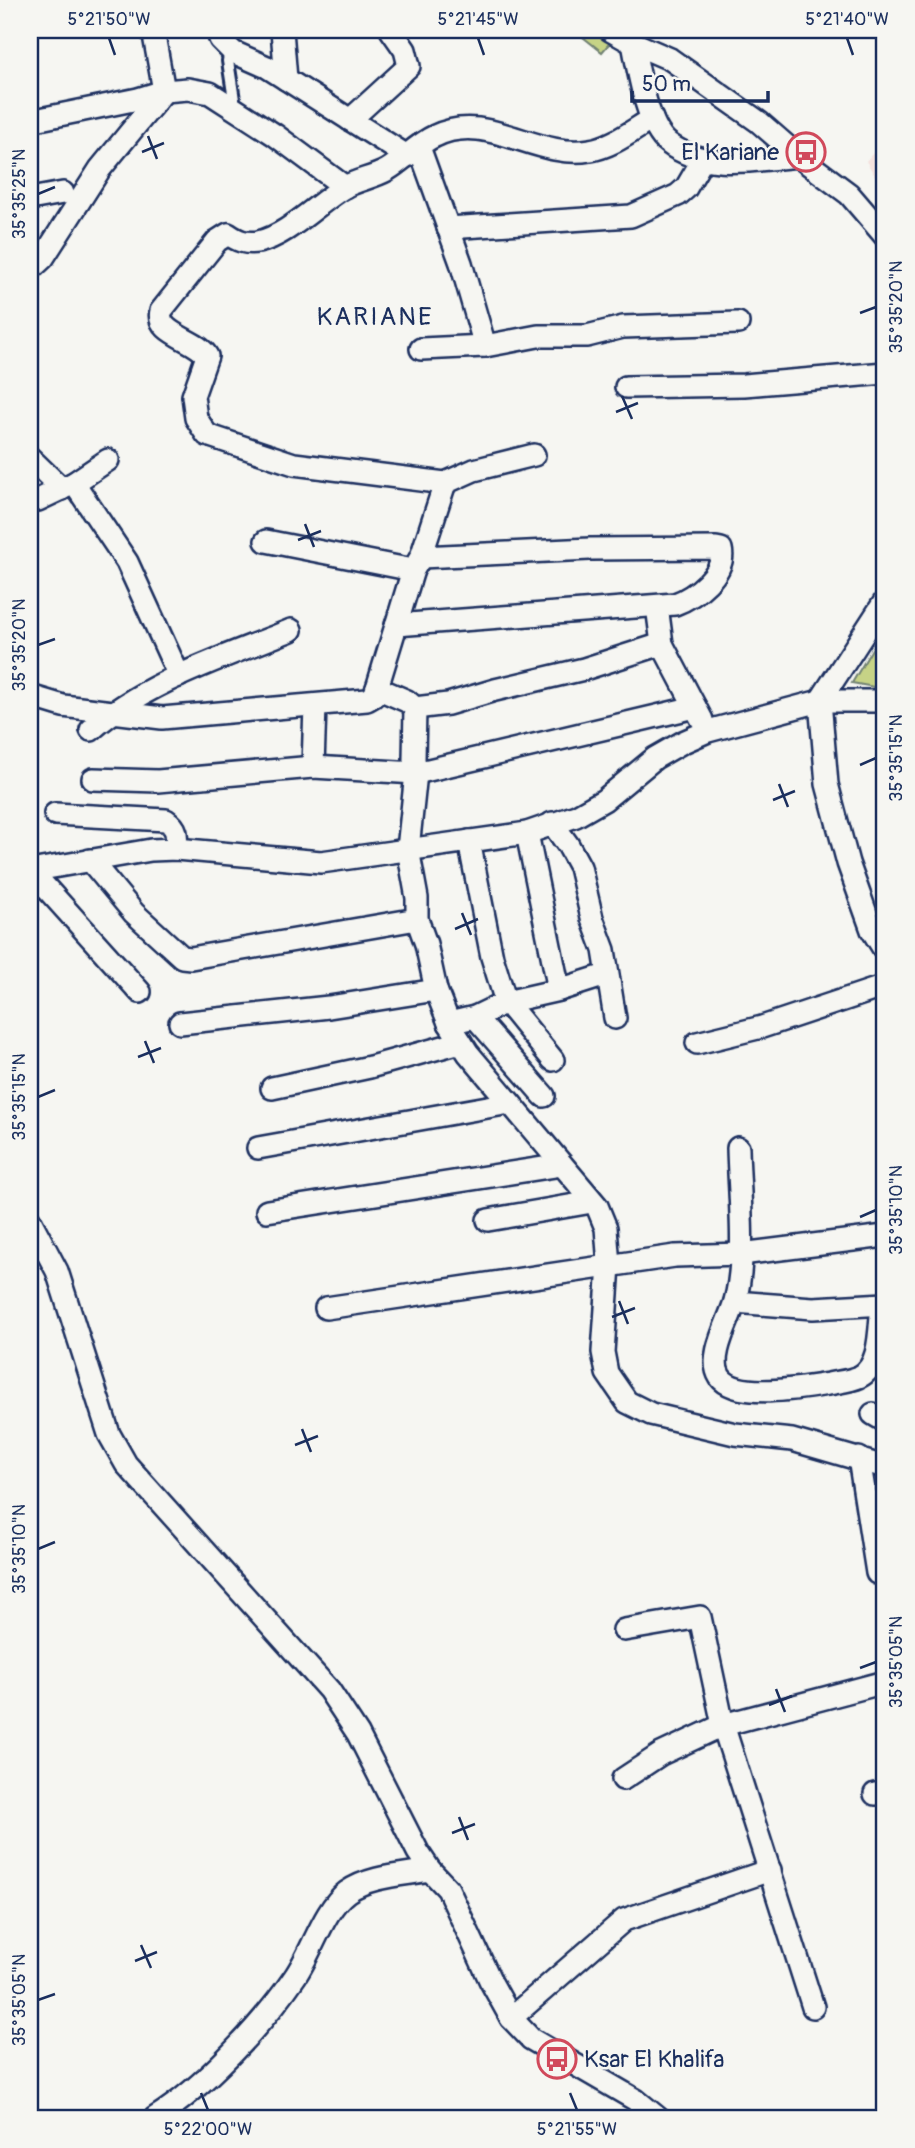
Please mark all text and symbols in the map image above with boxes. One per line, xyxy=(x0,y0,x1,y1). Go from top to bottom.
text: 5°21'50"W xyxy=(67,8,151,31)
text: 5°21'45"W xyxy=(437,8,519,31)
text: 5°21'40"W xyxy=(805,8,889,31)
scale bar xyxy=(632,60,768,104)
text: 50 m xyxy=(642,71,691,98)
bus stop icon: El Kariane xyxy=(785,131,827,173)
place label: El Kariane xyxy=(681,138,779,167)
text: 35°35'25"N xyxy=(8,149,31,239)
text: 35°35'20"N xyxy=(885,261,908,353)
district label: KARIANE xyxy=(317,301,433,333)
text: 35°35'20"N xyxy=(8,599,31,691)
text: 35°35'15"N xyxy=(885,714,908,802)
text: 35°35'15"N xyxy=(8,1053,31,1141)
text: 35°35'10"N xyxy=(885,1165,908,1255)
text: 35°35'10"N xyxy=(8,1504,31,1594)
text: 35°35'05"N xyxy=(885,1616,908,1708)
text: 35°35'05"N xyxy=(8,1954,31,2046)
bus stop icon: Ksar El Khalifa xyxy=(536,2038,578,2080)
place label: Ksar El Khalifa xyxy=(584,2045,724,2074)
text: 5°22'00"W xyxy=(164,2118,252,2141)
text: 5°21'55"W xyxy=(537,2118,617,2141)

